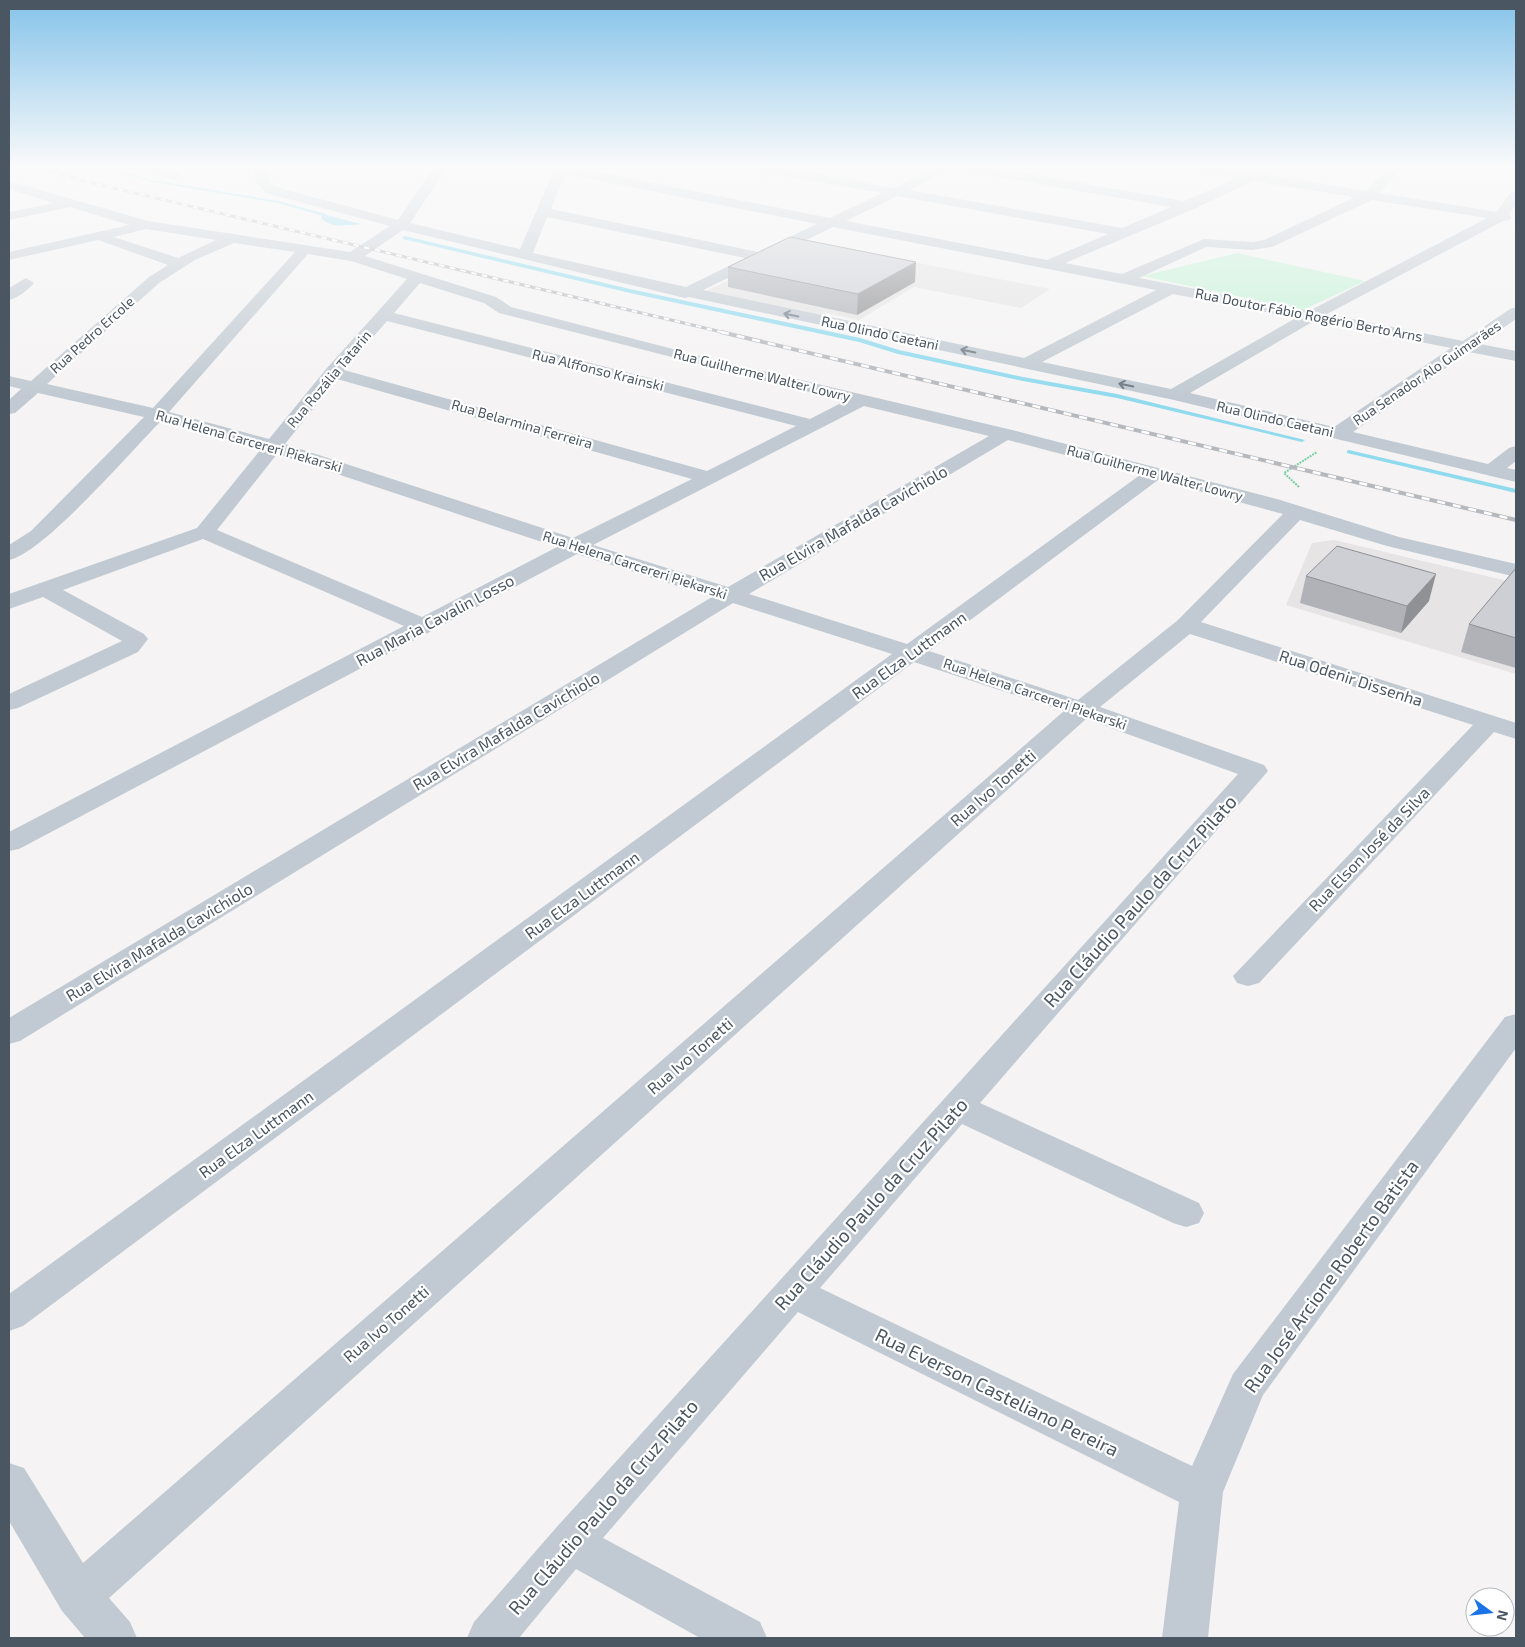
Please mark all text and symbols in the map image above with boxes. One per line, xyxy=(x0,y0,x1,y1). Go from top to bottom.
street label: Rua Doutor Fábio Rogério Berto Arns xyxy=(1194,284,1424,345)
street label: Rua Pedro Ercole xyxy=(46,292,137,377)
one-way arrow xyxy=(784,309,800,319)
street label: Rua Olindo Caetani xyxy=(820,312,940,353)
street label: Rua Senador Alo Guimarães xyxy=(1350,317,1504,429)
street label: Rua Rozália Tatarin xyxy=(283,327,374,431)
street label: Rua Guilherme Walter Lowry xyxy=(672,344,853,405)
street label: Rua Alffonso Krainski xyxy=(531,345,666,394)
one-way arrow xyxy=(960,345,976,355)
one-way arrow xyxy=(1119,379,1135,389)
street label: Rua Belarmina Ferreira xyxy=(450,395,595,452)
street label: Rua Olindo Caetani xyxy=(1215,397,1335,440)
street label: Rua Helena Carcereri Piekarski xyxy=(154,406,344,475)
street label: Rua Guilherme Walter Lowry xyxy=(1065,441,1246,504)
street label: Rua Elvira Mafalda Cavichiolo xyxy=(755,461,950,584)
street label: Rua Helena Carcereri Piekarski xyxy=(541,527,729,602)
street label: Rua Maria Cavalin Losso xyxy=(353,570,517,669)
street label: Rua Elza Luttmann xyxy=(848,607,970,702)
street label: Rua Odenir Dissenha xyxy=(1277,645,1425,710)
street label: Rua Helena Carcereri Piekarski xyxy=(941,654,1129,733)
street label: Rua Elvira Mafalda Cavichiolo xyxy=(409,667,602,794)
street label: Rua Ivo Tonetti xyxy=(946,745,1039,830)
street label: Rua Elson José da Silva xyxy=(1304,782,1433,915)
street label: Rua Cláudio Paulo da Cruz Pilato xyxy=(1038,790,1241,1011)
street label: Rua Elza Luttmann xyxy=(521,847,643,942)
street label: Rua Elvira Mafalda Cavichiolo xyxy=(62,878,255,1005)
street label: Rua Ivo Tonetti xyxy=(643,1013,736,1098)
street label: Rua Elza Luttmann xyxy=(195,1086,317,1181)
street label: Rua Cláudio Paulo da Cruz Pilato xyxy=(769,1093,972,1314)
street label: Rua José Arcione Roberto Batista xyxy=(1238,1155,1423,1397)
street label: Rua Ivo Tonetti xyxy=(339,1281,432,1366)
street label: Rua Everson Casteliano Pereira xyxy=(872,1322,1123,1461)
street label: Rua Cláudio Paulo da Cruz Pilato xyxy=(503,1394,702,1619)
north arrow xyxy=(1465,1587,1515,1637)
text: N xyxy=(1494,1608,1513,1623)

